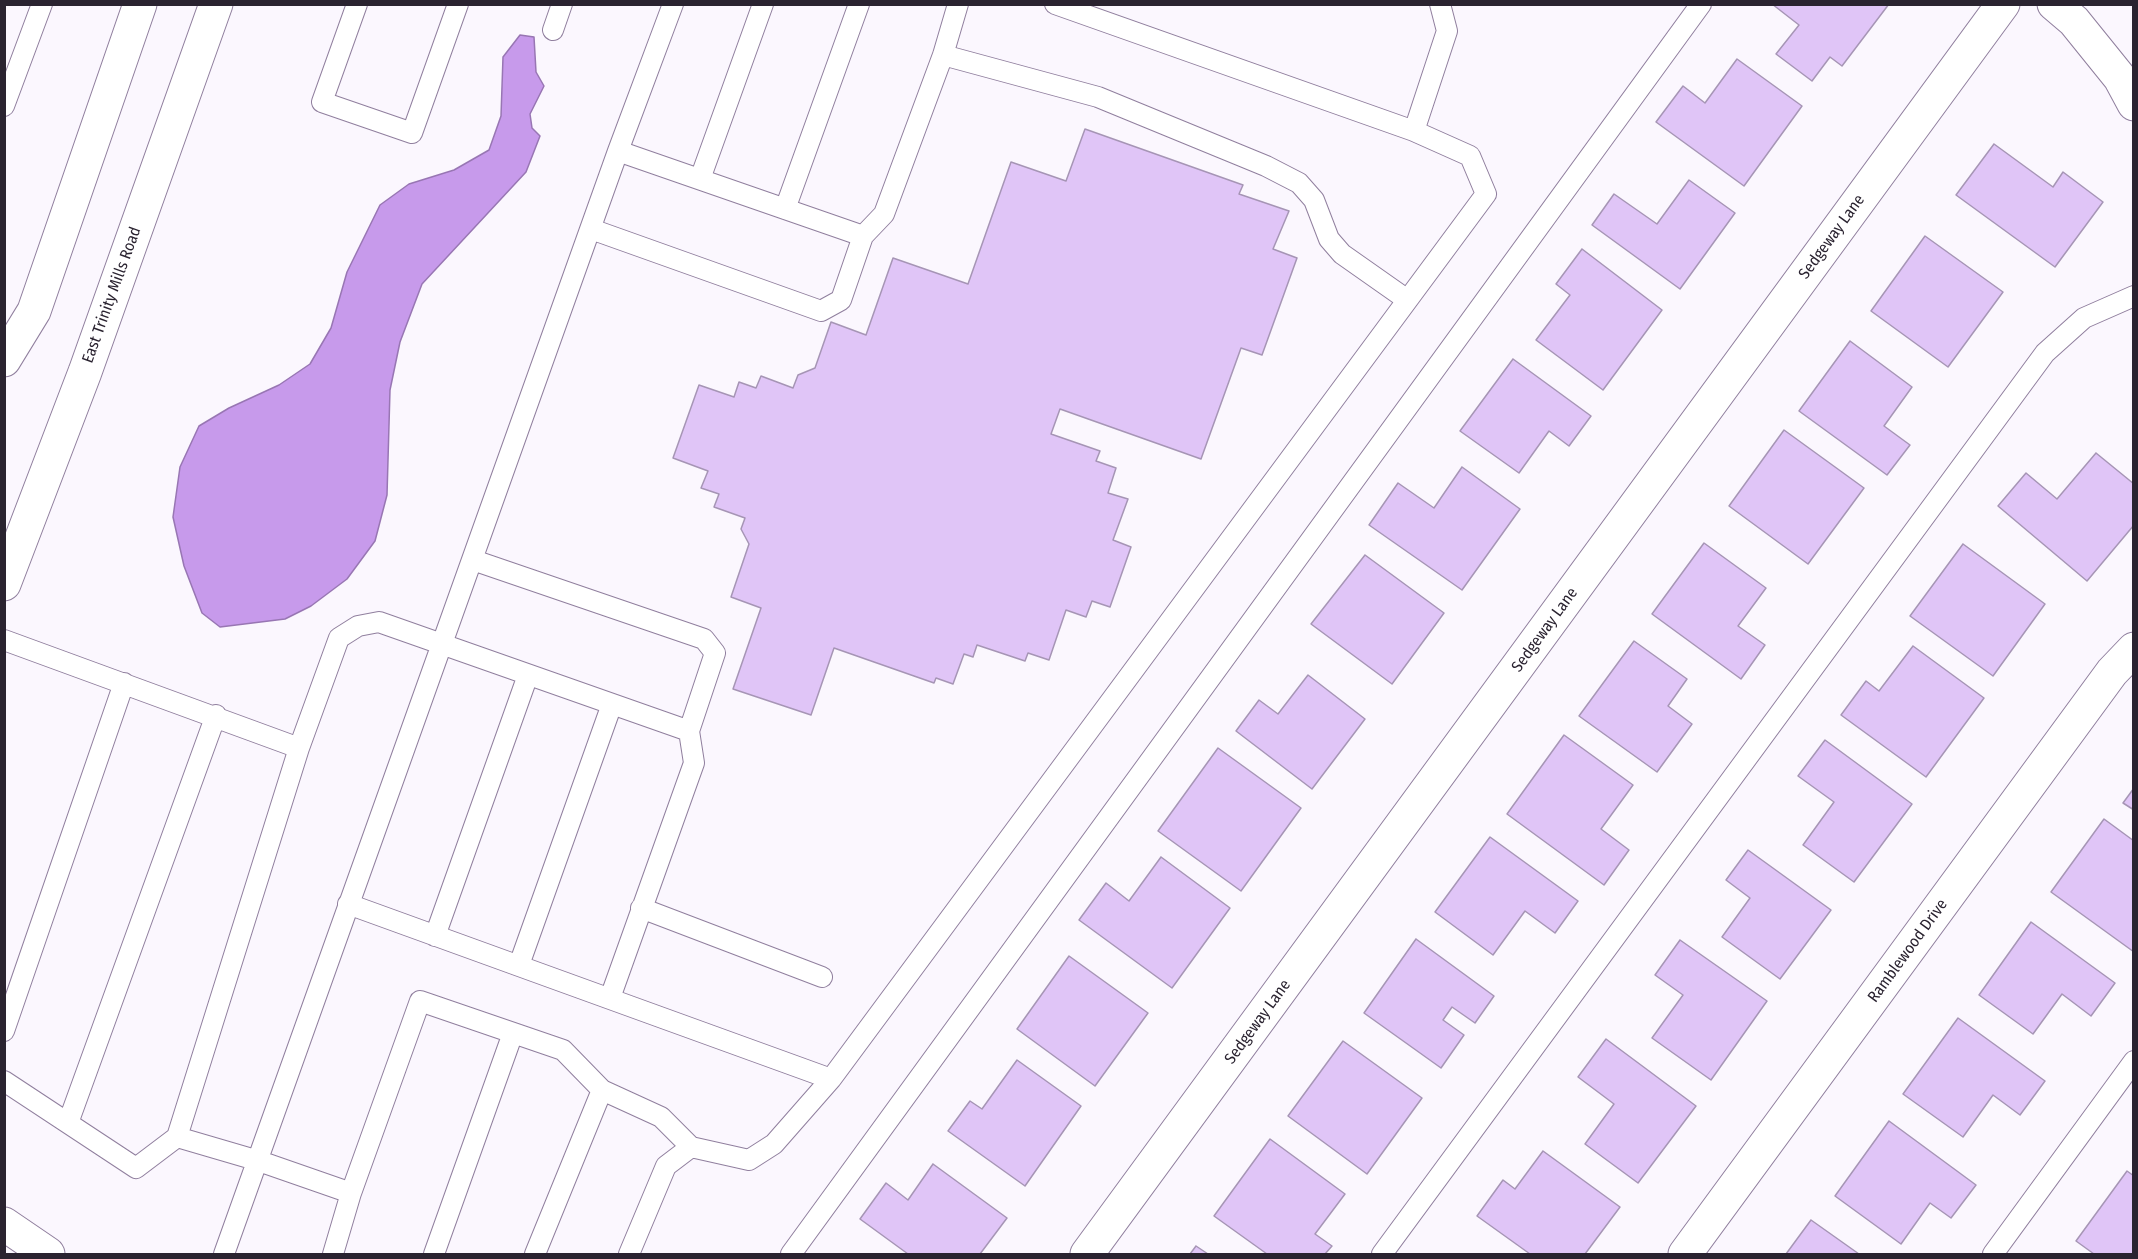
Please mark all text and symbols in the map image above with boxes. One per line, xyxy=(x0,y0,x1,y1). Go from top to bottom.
street label: Sedgeway Lane xyxy=(1795,191,1869,283)
street label: East Trinity Mills Road xyxy=(78,224,146,366)
street label: Sedgeway Lane xyxy=(1508,584,1582,676)
street label: Ramblewood Drive xyxy=(1864,896,1952,1006)
street label: Sedgeway Lane xyxy=(1221,976,1295,1068)

